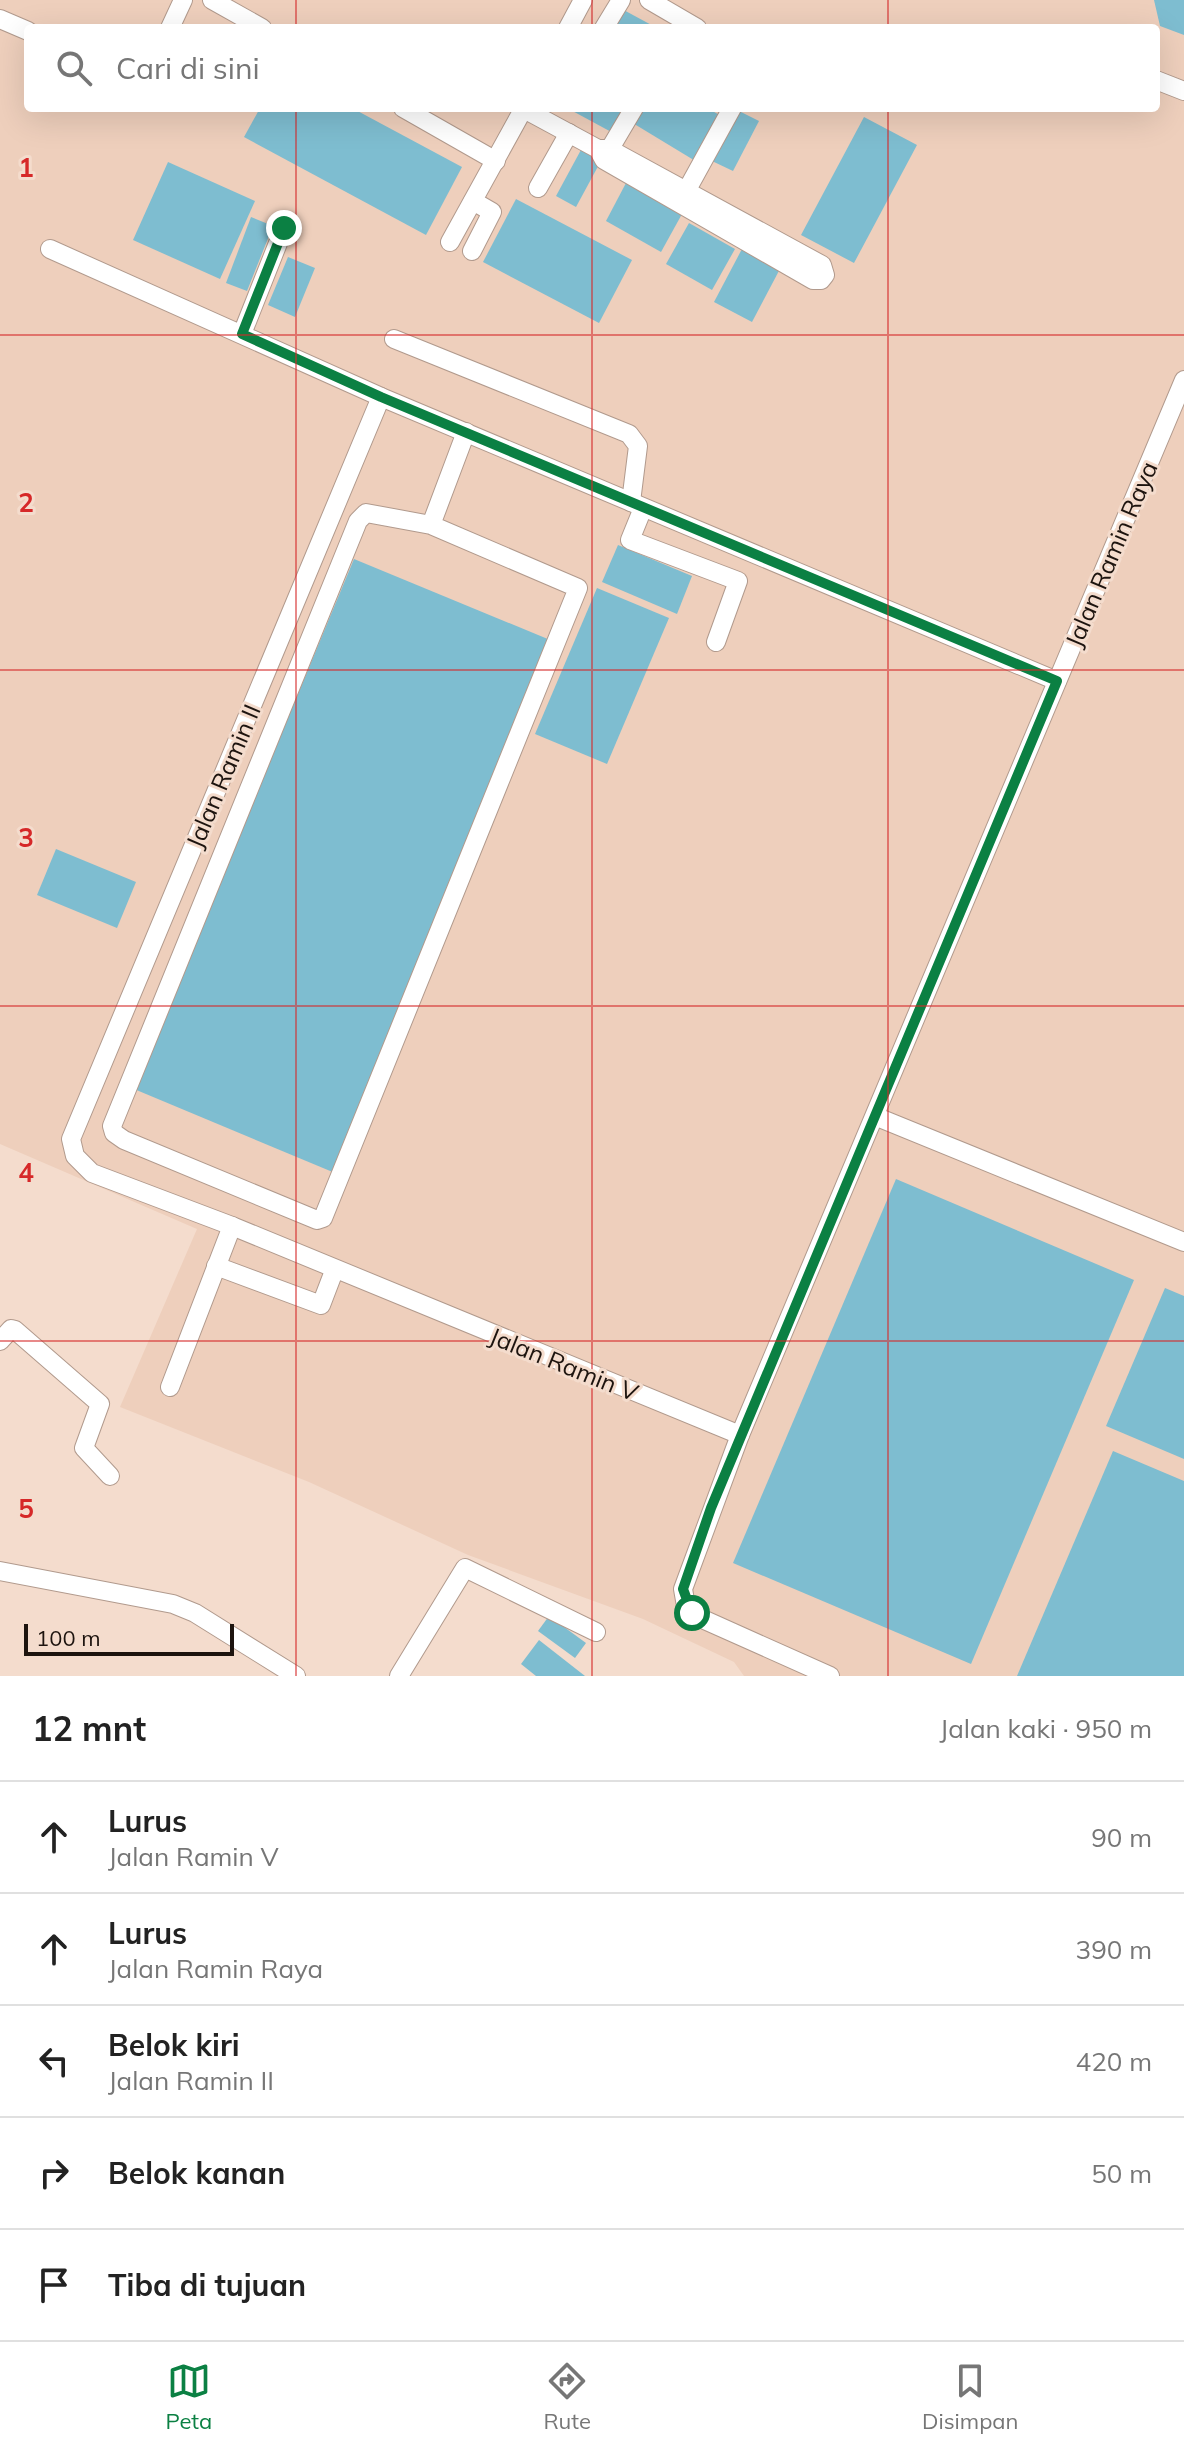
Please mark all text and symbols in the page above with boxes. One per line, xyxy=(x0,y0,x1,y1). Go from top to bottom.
search box xyxy=(24,24,1160,112)
icon: search xyxy=(52,46,96,90)
text: Cari di sini xyxy=(116,49,260,87)
text: 1 xyxy=(18,151,34,184)
route end xyxy=(266,210,302,246)
street label: Jalan Ramin Raya xyxy=(1058,457,1164,651)
text: 2 xyxy=(18,486,34,519)
street label: Jalan Ramin II xyxy=(179,700,267,852)
text: 3 xyxy=(18,821,34,854)
text: 4 xyxy=(18,1156,34,1189)
street label: Jalan Ramin V xyxy=(485,1321,643,1408)
text: 5 xyxy=(18,1492,34,1525)
route start xyxy=(674,1595,710,1631)
scale bar xyxy=(24,1620,234,1656)
text: 100 m xyxy=(36,1624,101,1652)
text: 12 mnt xyxy=(32,1707,146,1750)
text: Jalan kaki · 950 m xyxy=(940,1712,1152,1745)
text: Lurus xyxy=(108,1802,187,1840)
icon: ahead xyxy=(32,1815,76,1859)
text: 90 m xyxy=(1091,1821,1152,1854)
text: Jalan Ramin V xyxy=(108,1840,279,1873)
text: Lurus xyxy=(108,1914,187,1952)
icon: ahead xyxy=(32,1927,76,1971)
text: 390 m xyxy=(1076,1933,1152,1966)
text: Jalan Ramin Raya xyxy=(108,1952,323,1985)
text: Belok kiri xyxy=(108,2026,240,2064)
icon: left xyxy=(32,2039,76,2083)
text: 420 m xyxy=(1076,2045,1152,2078)
text: Jalan Ramin II xyxy=(108,2064,274,2097)
icon: right xyxy=(32,2151,76,2195)
text: Belok kanan xyxy=(108,2154,285,2192)
text: 50 m xyxy=(1091,2157,1152,2190)
icon: arrive xyxy=(32,2263,76,2307)
text: Tiba di tujuan xyxy=(108,2266,306,2304)
tab: Peta xyxy=(166,2359,212,2435)
tab: Rute xyxy=(543,2359,591,2435)
tab: Disimpan xyxy=(922,2359,1018,2435)

